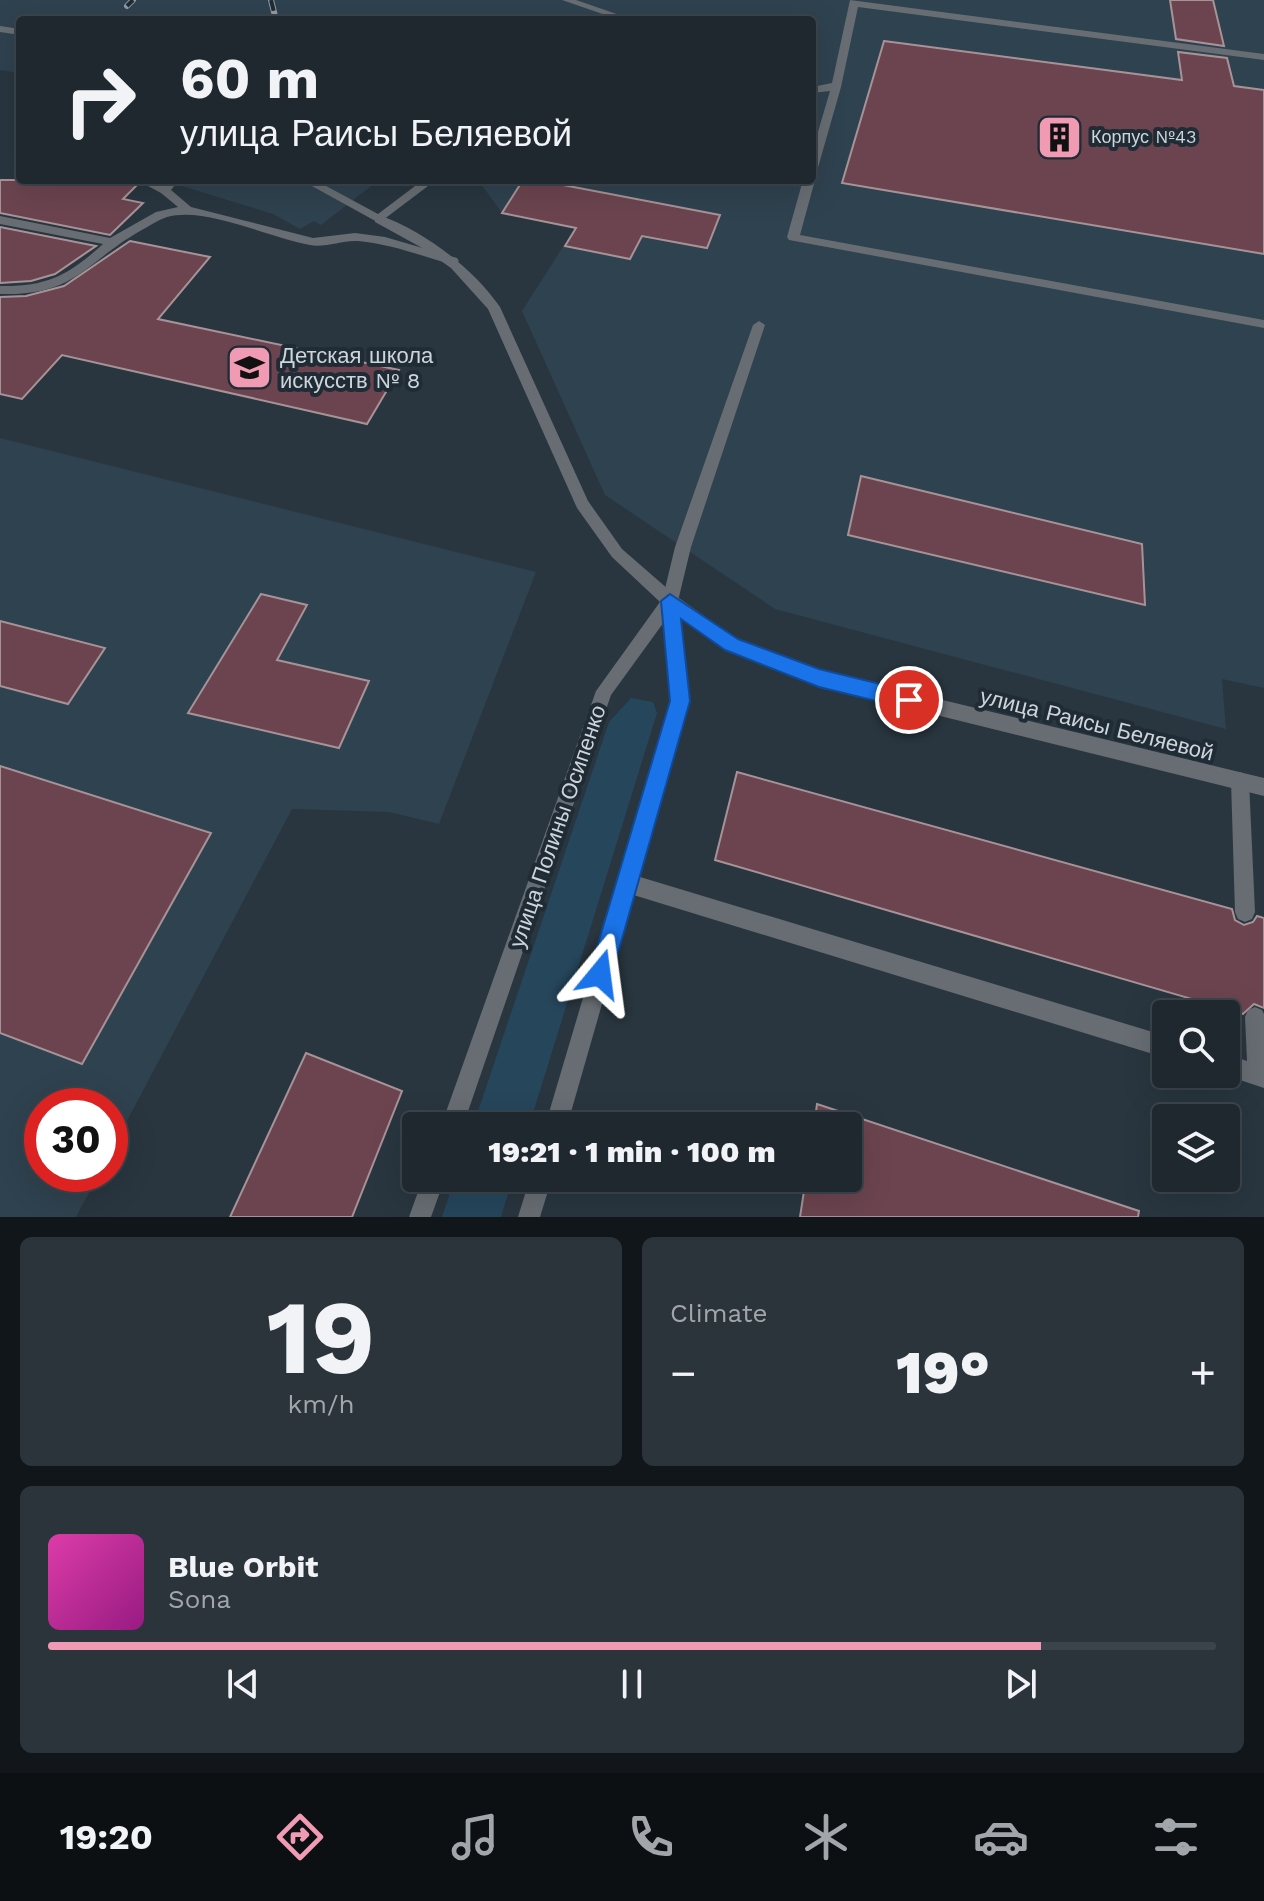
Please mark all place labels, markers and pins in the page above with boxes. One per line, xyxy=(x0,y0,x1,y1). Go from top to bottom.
building icon: Корпус №43 xyxy=(1036,113,1084,161)
place label: Корпус №43 xyxy=(1091,126,1196,147)
place label: Детская школа искусств № 8 xyxy=(280,343,434,393)
school or university icon: Детская школа искусств № 8 xyxy=(225,344,273,392)
pin xyxy=(875,666,943,734)

